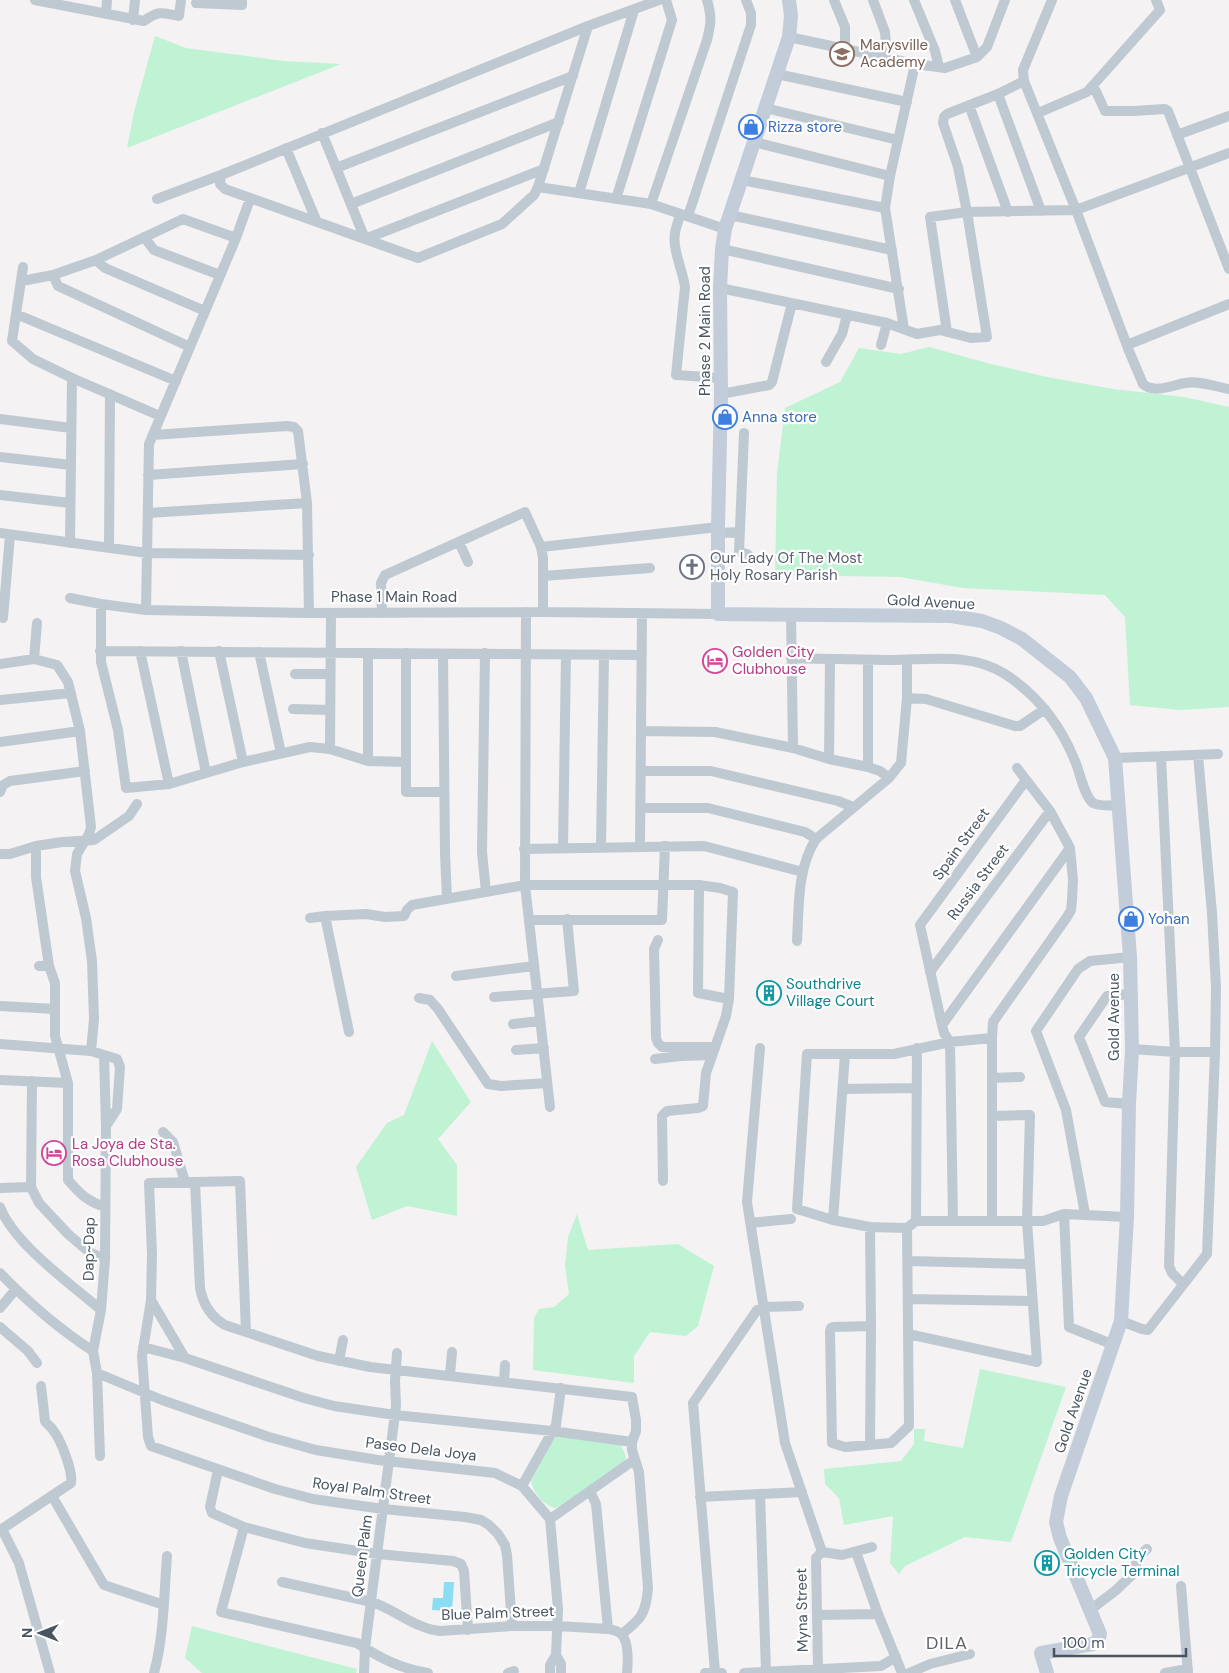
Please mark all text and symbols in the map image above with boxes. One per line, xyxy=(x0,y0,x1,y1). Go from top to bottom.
place label: Marysville Academy xyxy=(860,35,928,72)
school or university icon: Marysville Academy xyxy=(829,41,855,67)
shop icon: Rizza store xyxy=(738,114,764,140)
place label: Rizza store xyxy=(768,117,842,137)
street label: Phase 2 Main Road xyxy=(695,266,715,396)
shop icon: Anna store xyxy=(712,404,738,430)
place label: Anna store xyxy=(742,407,817,427)
place label: Our Lady Of The Most Holy Rosary Parish xyxy=(710,548,863,585)
church icon: Our Lady Of The Most Holy Rosary Parish xyxy=(679,554,705,580)
street label: Phase 1 Main Road xyxy=(331,587,457,607)
street label: Gold Avenue xyxy=(887,590,975,614)
place label: Golden City Clubhouse xyxy=(732,642,815,679)
hotel icon: Golden City Clubhouse xyxy=(702,648,728,674)
street label: Spain Street xyxy=(928,804,994,884)
street label: Russia Street xyxy=(943,840,1013,924)
shop icon: Yohan xyxy=(1118,906,1144,932)
place label: Yohan xyxy=(1148,909,1190,929)
street label: Gold Avenue xyxy=(1104,973,1124,1061)
place label: Southdrive Village Court xyxy=(786,974,875,1011)
building icon: Southdrive Village Court xyxy=(756,980,782,1006)
place label: La Joya de Sta. Rosa Clubhouse xyxy=(72,1134,183,1171)
hotel icon: La Joya de Sta. Rosa Clubhouse xyxy=(41,1140,67,1166)
street label: Dap~Dap xyxy=(78,1217,100,1281)
street label: Gold Avenue xyxy=(1049,1366,1097,1456)
street label: Paseo Dela Joya xyxy=(364,1432,478,1466)
street label: Royal Palm Street xyxy=(311,1473,433,1509)
street label: Queen Palm xyxy=(347,1514,377,1598)
place label: Golden City Tricycle Terminal xyxy=(1064,1544,1180,1581)
building icon: Golden City Tricycle Terminal xyxy=(1034,1550,1060,1576)
street label: Myna Street xyxy=(791,1568,813,1652)
street label: Blue Palm Street xyxy=(441,1601,555,1625)
north arrow xyxy=(15,1608,65,1658)
scale bar xyxy=(1054,1626,1186,1658)
text: N xyxy=(18,1628,36,1638)
district label: DILA xyxy=(926,1631,968,1655)
text: 100 m xyxy=(1062,1633,1105,1653)

